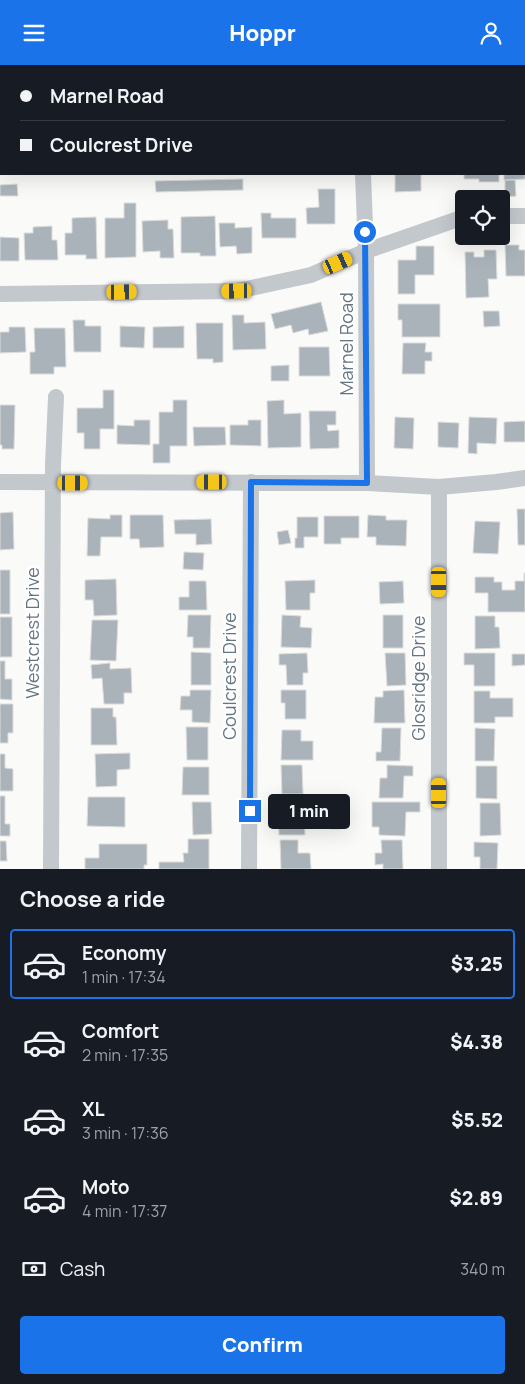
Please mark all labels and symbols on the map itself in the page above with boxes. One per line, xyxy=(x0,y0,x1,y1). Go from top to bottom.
route start xyxy=(354,221,376,243)
car xyxy=(321,250,354,276)
car xyxy=(221,283,252,299)
car xyxy=(106,284,137,300)
street label: Marnel Road xyxy=(334,292,358,396)
car xyxy=(197,475,227,490)
car xyxy=(58,476,88,491)
street label: Westcrest Drive xyxy=(20,567,44,699)
car xyxy=(431,567,446,597)
street label: Coulcrest Drive xyxy=(217,612,241,740)
street label: Glosridge Drive xyxy=(406,615,430,741)
car xyxy=(431,778,446,808)
callout: 1 min xyxy=(268,793,350,829)
route end xyxy=(239,800,261,822)

